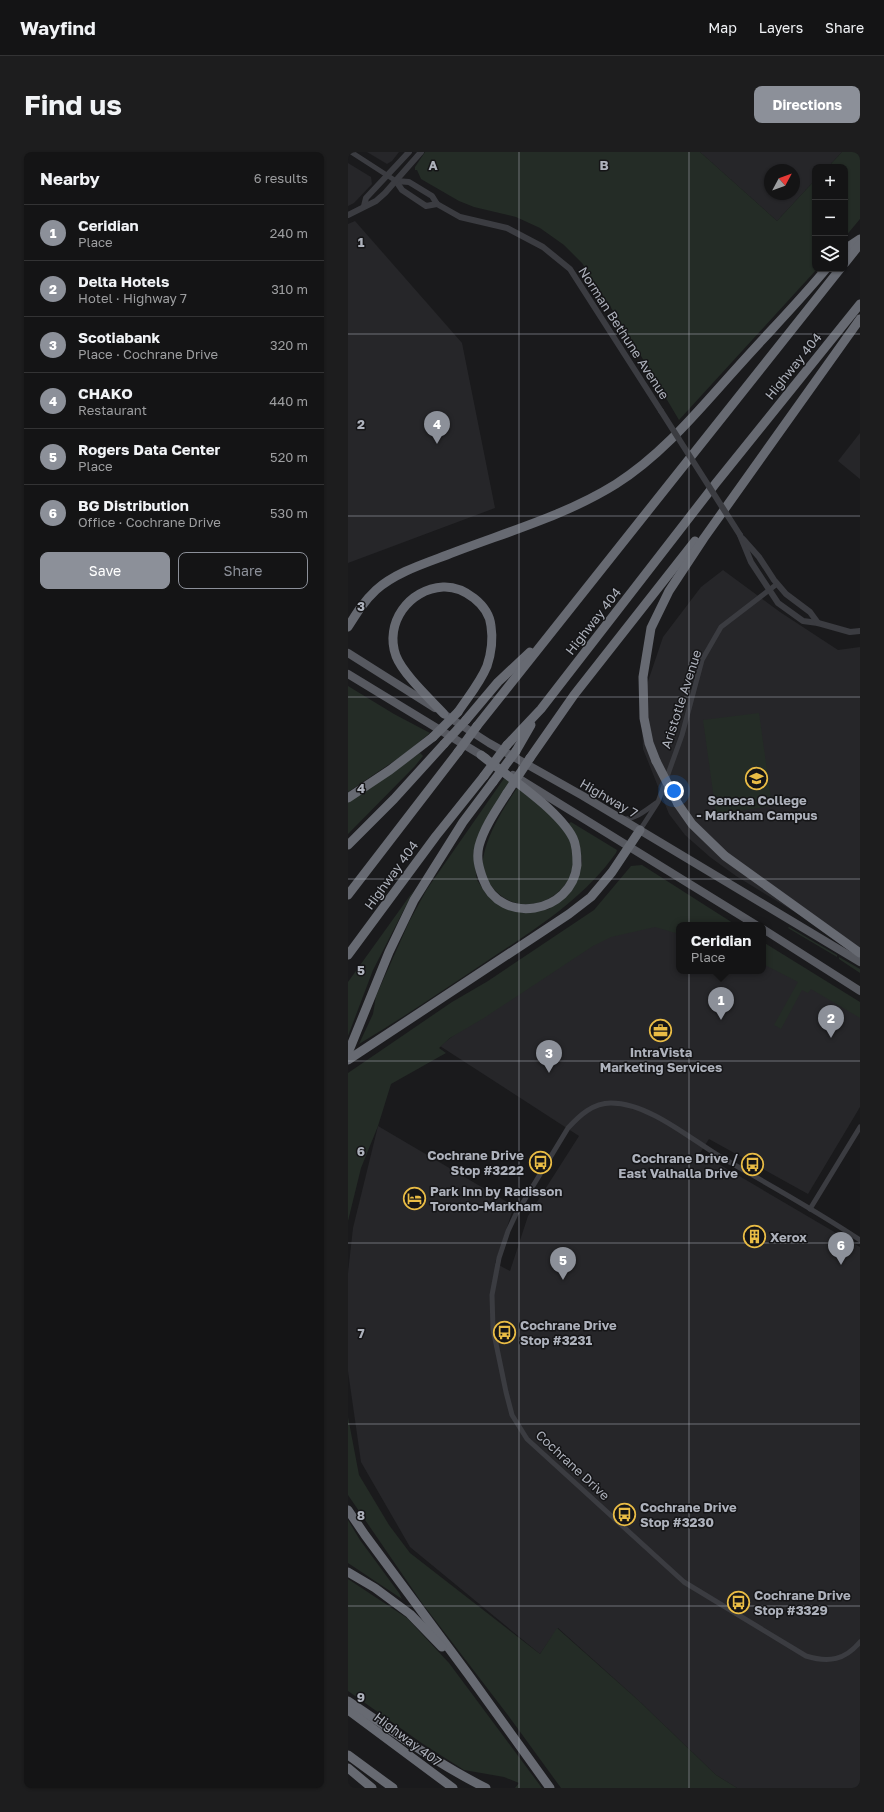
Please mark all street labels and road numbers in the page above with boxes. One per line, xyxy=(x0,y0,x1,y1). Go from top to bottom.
street label: Norman Bethune Avenue xyxy=(575,264,673,402)
street label: Highway 404 xyxy=(761,329,825,403)
street label: Highway 404 xyxy=(562,584,624,658)
street label: Aristotle Avenue xyxy=(657,648,705,750)
street label: Highway 7 xyxy=(577,775,641,821)
street label: Highway 404 xyxy=(361,837,421,912)
street label: Cochrane Drive xyxy=(533,1427,613,1503)
street label: Highway 407 xyxy=(371,1709,445,1770)

